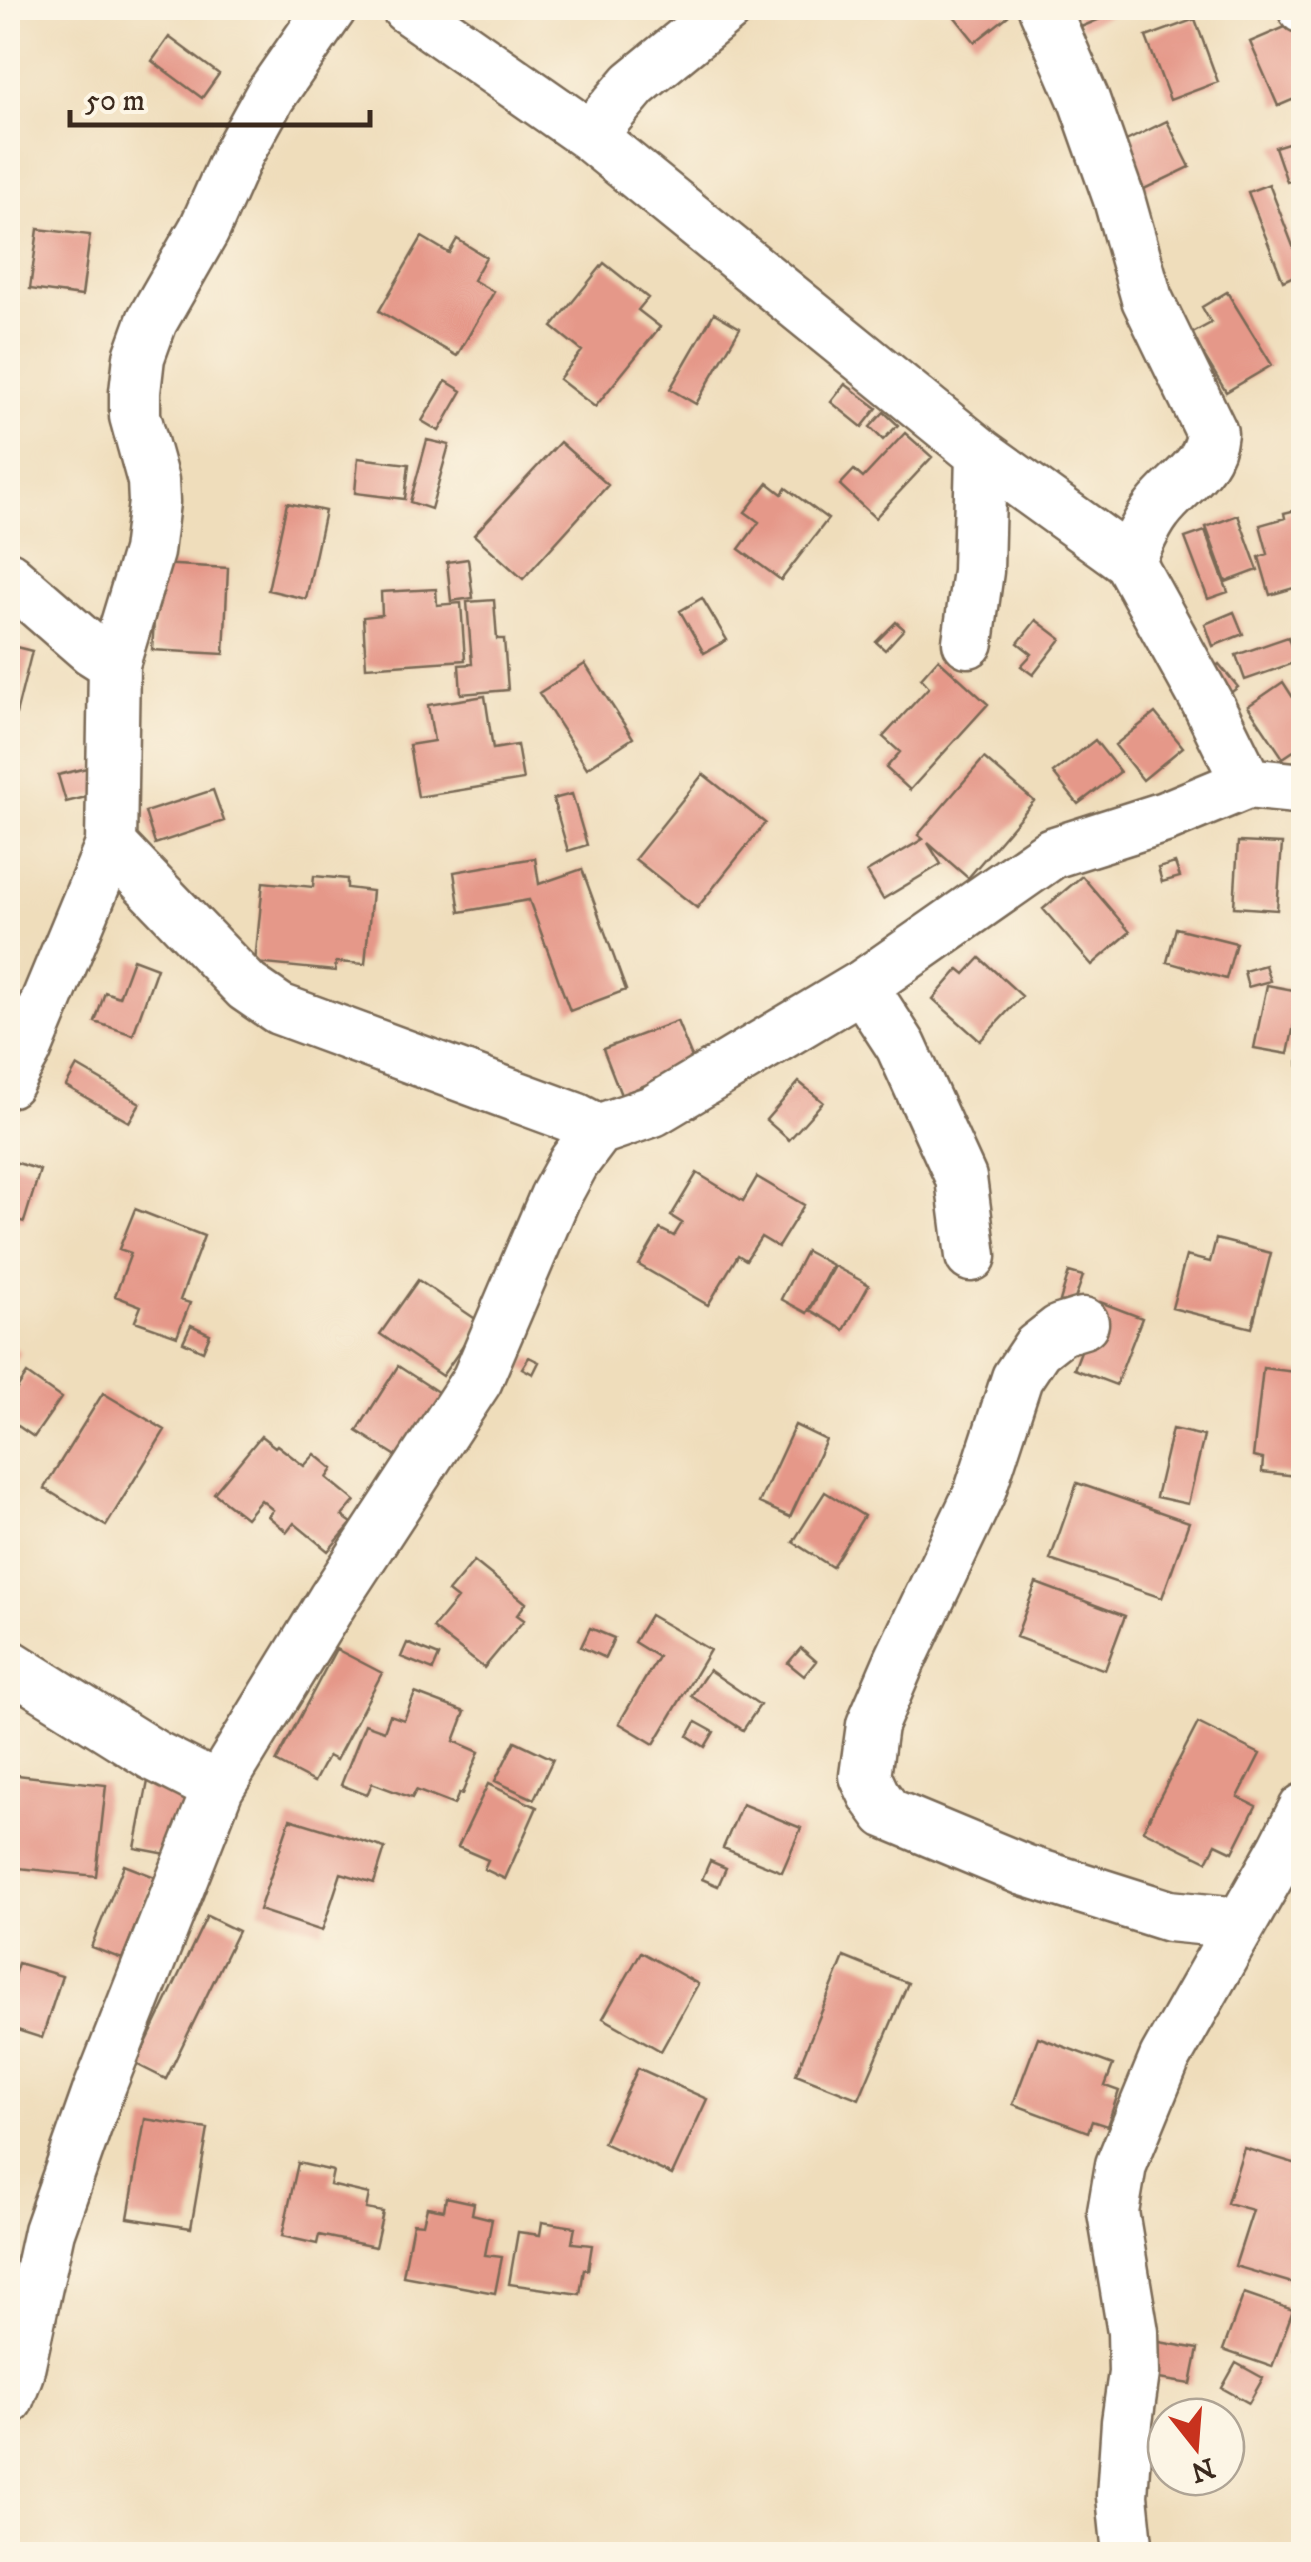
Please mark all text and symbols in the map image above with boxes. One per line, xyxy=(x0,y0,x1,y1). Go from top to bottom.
scale bar xyxy=(70,65,370,127)
text: 50 m xyxy=(85,83,145,120)
north arrow xyxy=(1146,2397,1246,2497)
text: N xyxy=(1187,2449,1219,2490)

